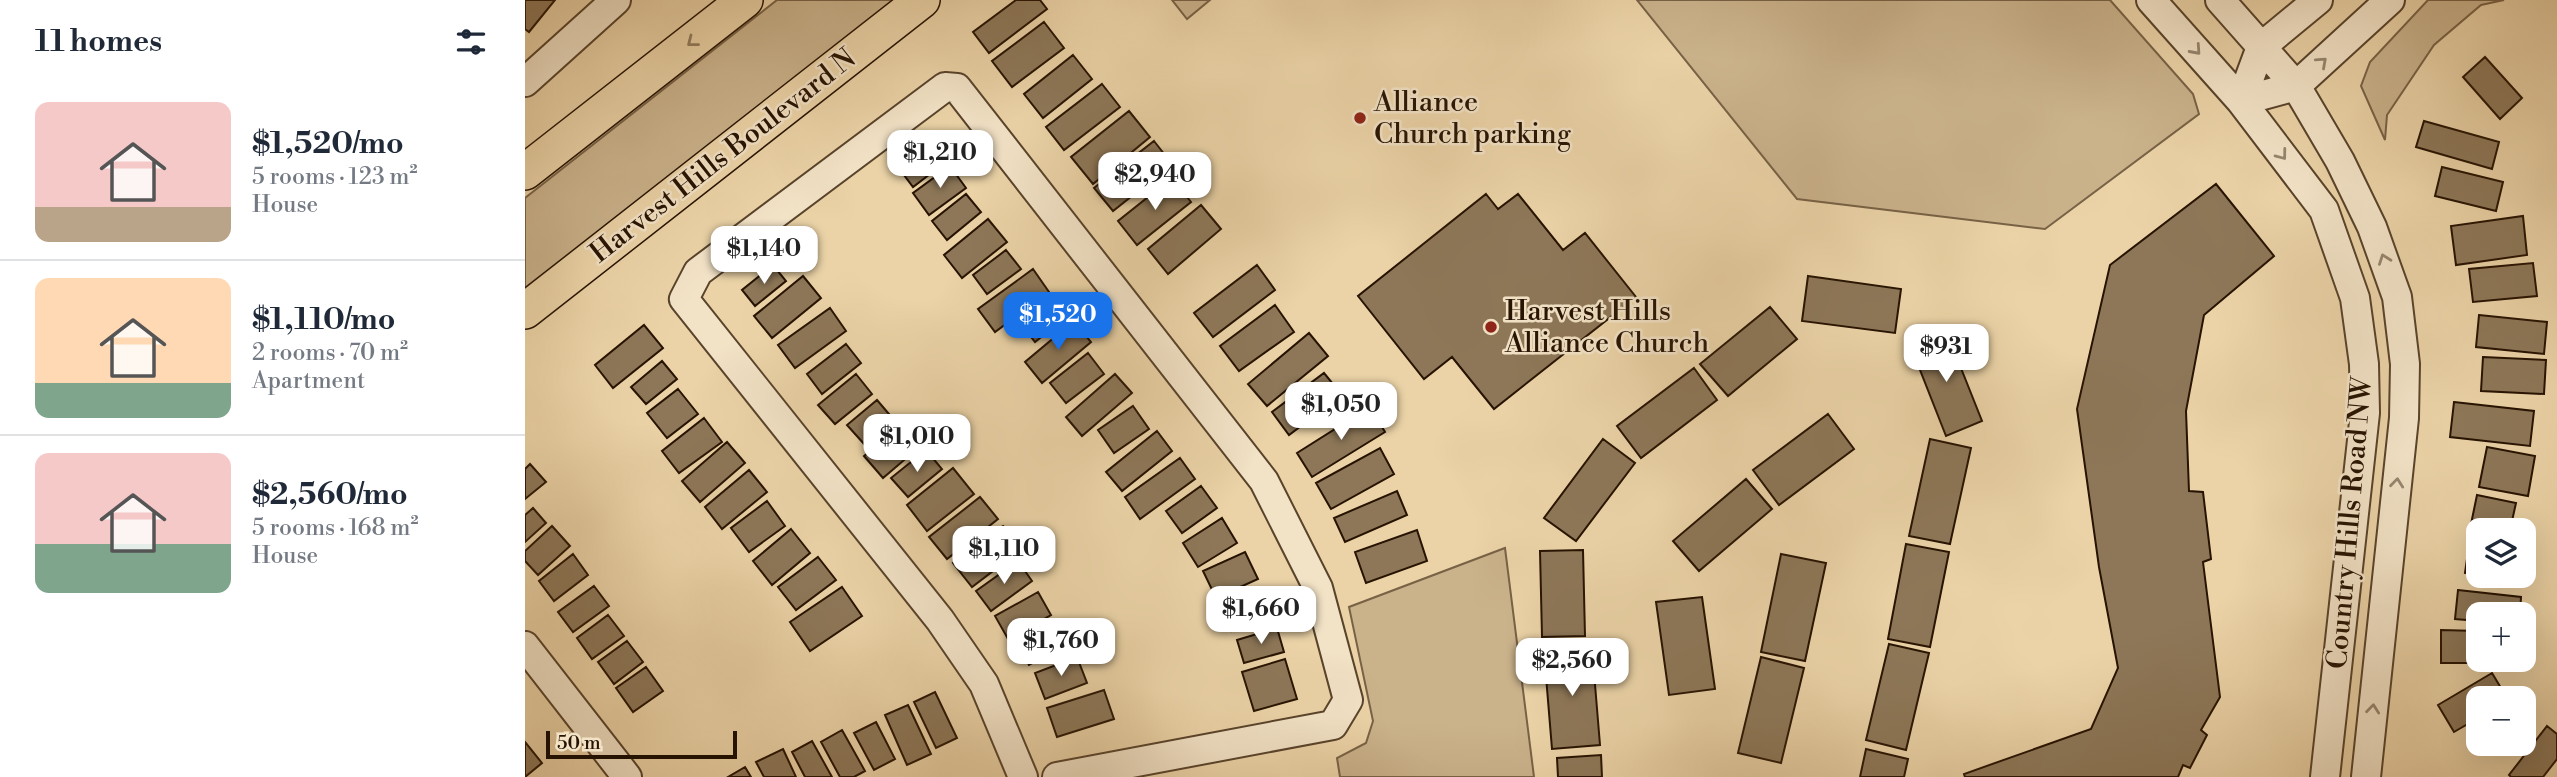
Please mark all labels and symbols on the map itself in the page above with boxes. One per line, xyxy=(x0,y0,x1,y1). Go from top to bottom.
one-way arrow xyxy=(687,33,699,46)
street label: Harvest Hills Boulevard N xyxy=(583,41,863,271)
one-way arrow xyxy=(2188,42,2200,55)
one-way arrow xyxy=(2314,58,2327,70)
place label: Alliance Church parking xyxy=(1373,85,1572,152)
marker: Alliance Church parking xyxy=(1352,110,1368,126)
pin: $1,210 xyxy=(883,130,997,190)
one-way arrow xyxy=(2274,148,2287,160)
pin: $2,940 xyxy=(1098,152,1212,212)
pin: $1,140 xyxy=(707,226,821,286)
one-way arrow xyxy=(2378,253,2392,265)
pin: $1,520 xyxy=(1001,292,1115,352)
place label: Harvest Hills Alliance Church xyxy=(1504,294,1709,361)
marker: Harvest Hills Alliance Church xyxy=(1483,319,1499,335)
pin: $931 xyxy=(1905,324,1987,384)
street label: Country Hills Road NW xyxy=(2320,374,2380,671)
pin: $1,050 xyxy=(1284,382,1398,442)
pin: $1,010 xyxy=(860,414,974,474)
one-way arrow xyxy=(2390,477,2405,489)
pin: $1,110 xyxy=(947,526,1061,586)
pin: $1,660 xyxy=(1204,586,1318,646)
pin: $1,760 xyxy=(1004,618,1118,678)
pin: $2,560 xyxy=(1515,638,1629,698)
one-way arrow xyxy=(2365,703,2380,714)
scale bar xyxy=(546,728,737,760)

